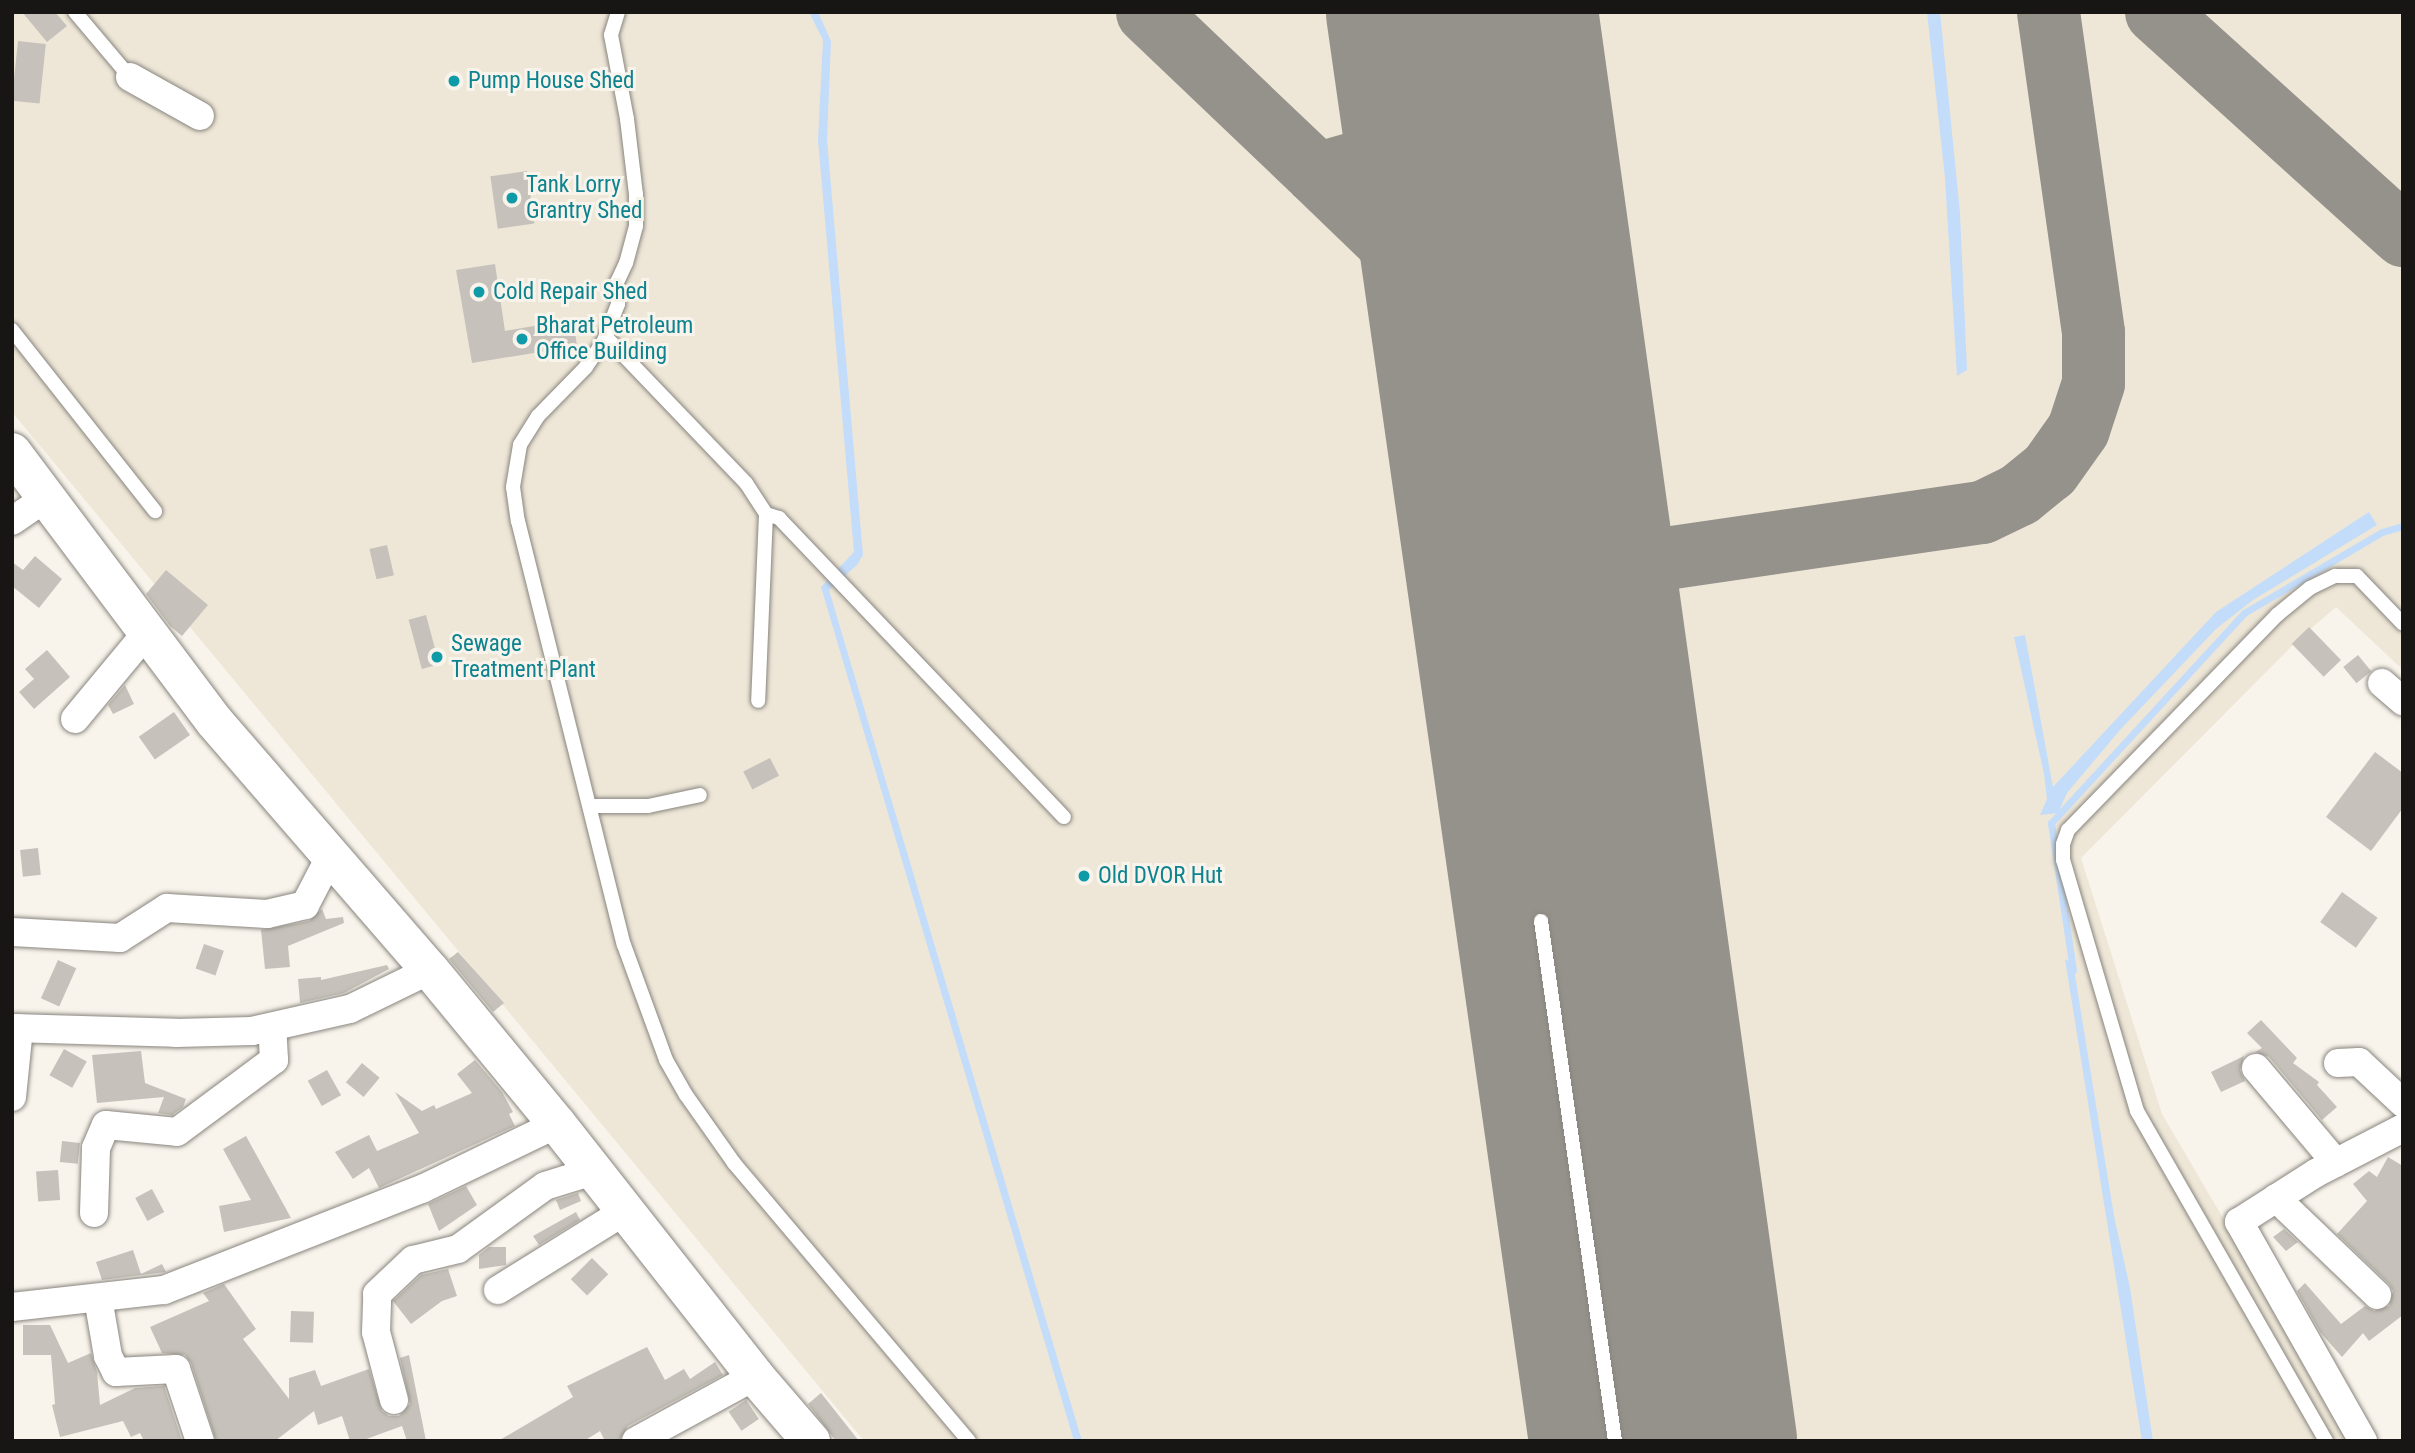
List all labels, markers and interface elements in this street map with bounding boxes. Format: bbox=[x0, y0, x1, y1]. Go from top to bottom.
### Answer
place label: Pump House Shed bbox=[468, 67, 635, 95]
marker: Pump House Shed bbox=[446, 73, 462, 89]
place label: Tank Lorry Grantry Shed bbox=[526, 171, 642, 225]
marker: Tank Lorry Grantry Shed bbox=[504, 190, 520, 206]
place label: Cold Repair Shed bbox=[493, 278, 648, 306]
marker: Cold Repair Shed bbox=[471, 284, 487, 300]
place label: Bharat Petroleum Office Building bbox=[536, 312, 693, 366]
marker: Bharat Petroleum Office Building bbox=[514, 331, 530, 347]
place label: Sewage Treatment Plant bbox=[451, 630, 596, 684]
marker: Sewage Treatment Plant bbox=[429, 649, 445, 665]
place label: Old DVOR Hut bbox=[1098, 862, 1223, 890]
marker: Old DVOR Hut bbox=[1076, 868, 1092, 884]

